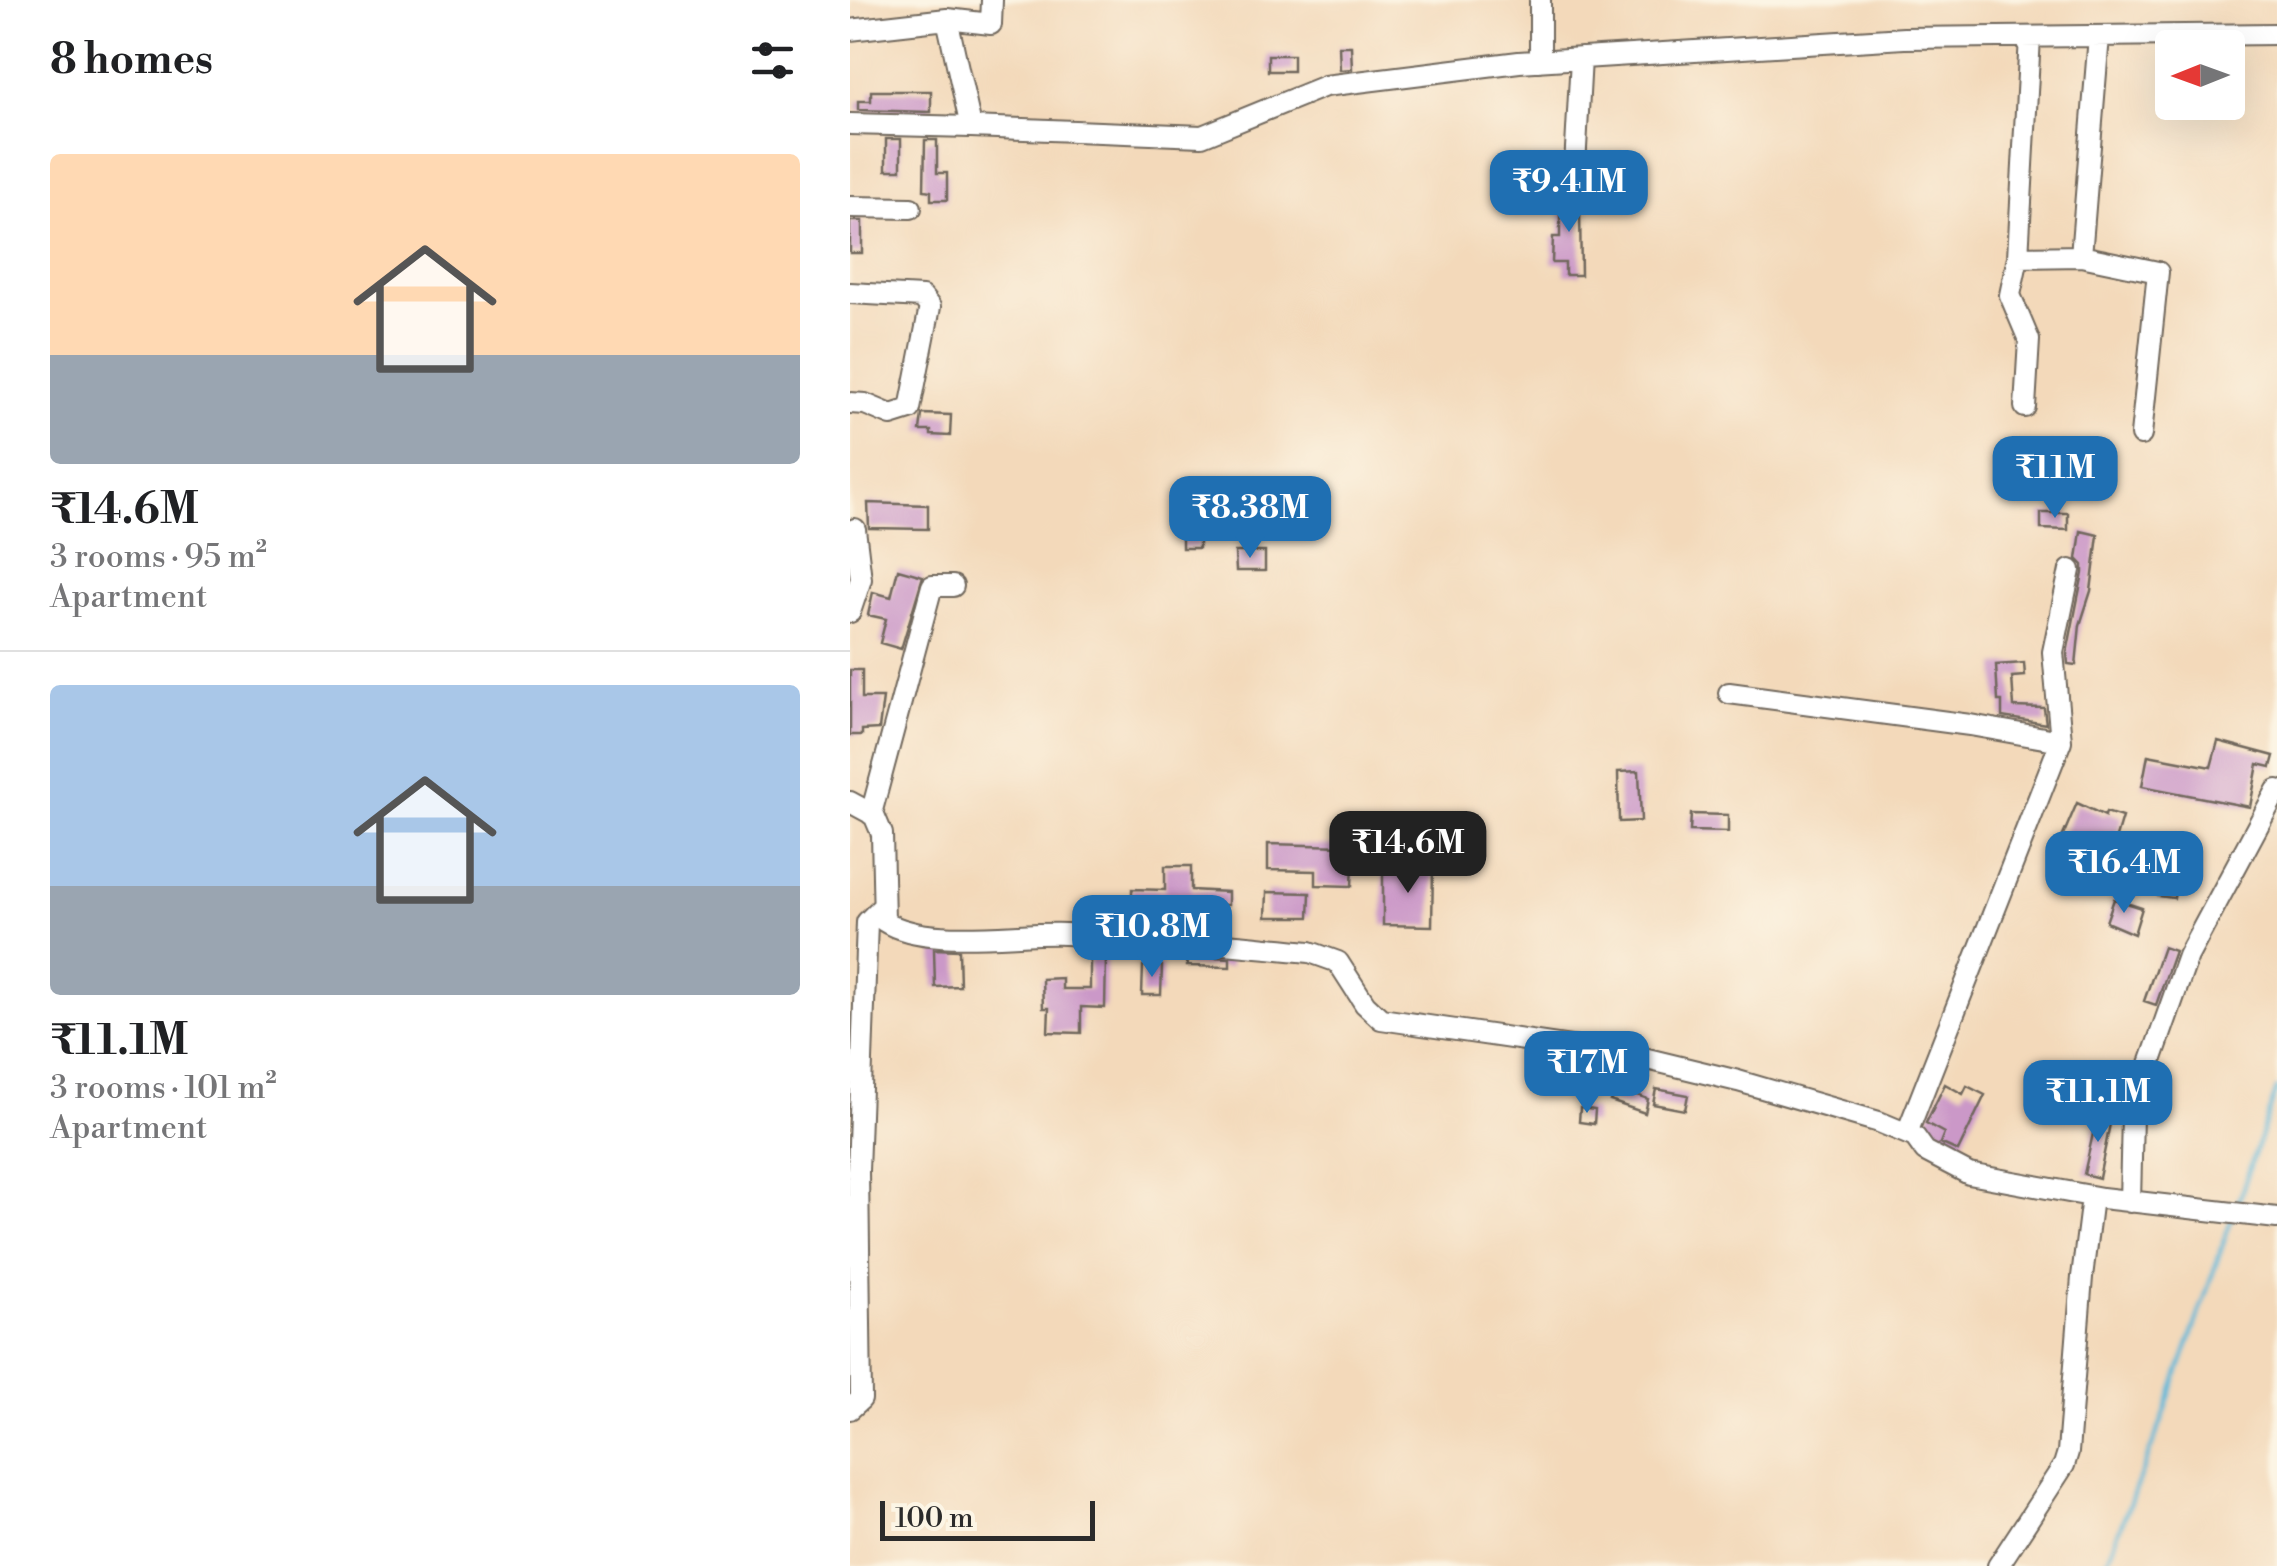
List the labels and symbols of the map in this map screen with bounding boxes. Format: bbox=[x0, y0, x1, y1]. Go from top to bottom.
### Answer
north arrow bbox=[2155, 30, 2245, 120]
pin: ₹9.41M bbox=[1488, 150, 1650, 235]
pin: ₹11M bbox=[1996, 436, 2114, 521]
pin: ₹8.38M bbox=[1169, 476, 1331, 561]
pin: ₹14.6M bbox=[1327, 811, 1489, 896]
pin: ₹16.4M bbox=[2043, 831, 2205, 916]
pin: ₹10.8M bbox=[1071, 895, 1233, 980]
pin: ₹17M bbox=[1528, 1031, 1646, 1116]
pin: ₹11.1M bbox=[2017, 1060, 2179, 1145]
scale bar bbox=[880, 1496, 1095, 1540]

